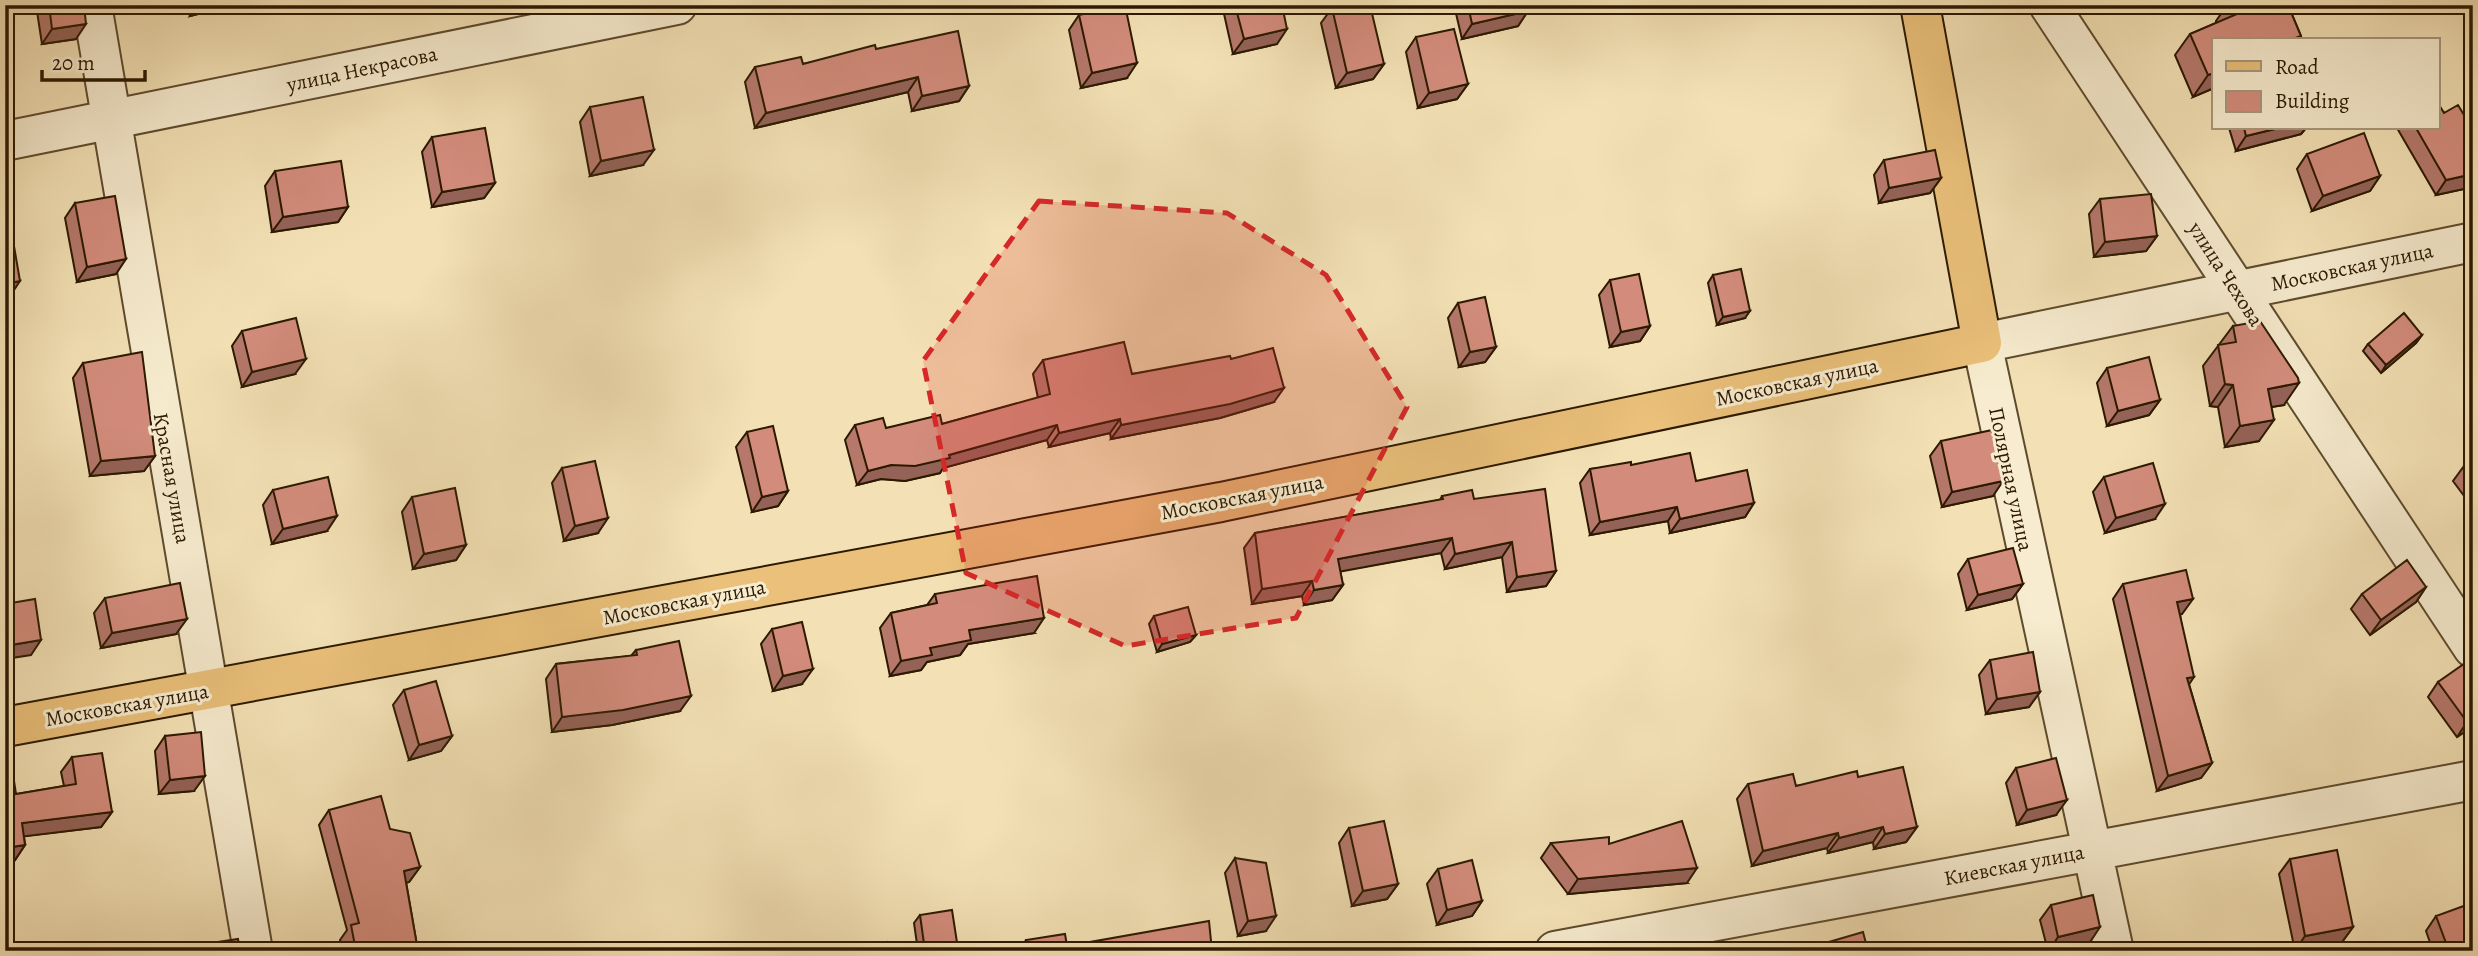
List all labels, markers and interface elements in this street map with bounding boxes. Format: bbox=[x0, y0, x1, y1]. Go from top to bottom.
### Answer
scale bar bbox=[42, 38, 145, 82]
legend bbox=[2212, 38, 2440, 130]
street label: улица Некрасова bbox=[283, 39, 440, 99]
text: 20 m bbox=[52, 49, 95, 77]
text: Road bbox=[2275, 53, 2319, 81]
text: Building bbox=[2275, 87, 2350, 115]
street label: улица Чехова bbox=[2181, 216, 2270, 332]
street label: Московская улица bbox=[2268, 236, 2436, 298]
street label: Московская улица bbox=[1713, 351, 1881, 413]
street label: Полярная улица bbox=[1982, 404, 2040, 554]
street label: Красная улица bbox=[147, 410, 197, 546]
street label: Московская улица bbox=[1158, 467, 1326, 527]
street label: Московская улица bbox=[600, 572, 768, 632]
street label: Московская улица bbox=[43, 677, 211, 733]
street label: Киевская улица bbox=[1941, 838, 2087, 892]

